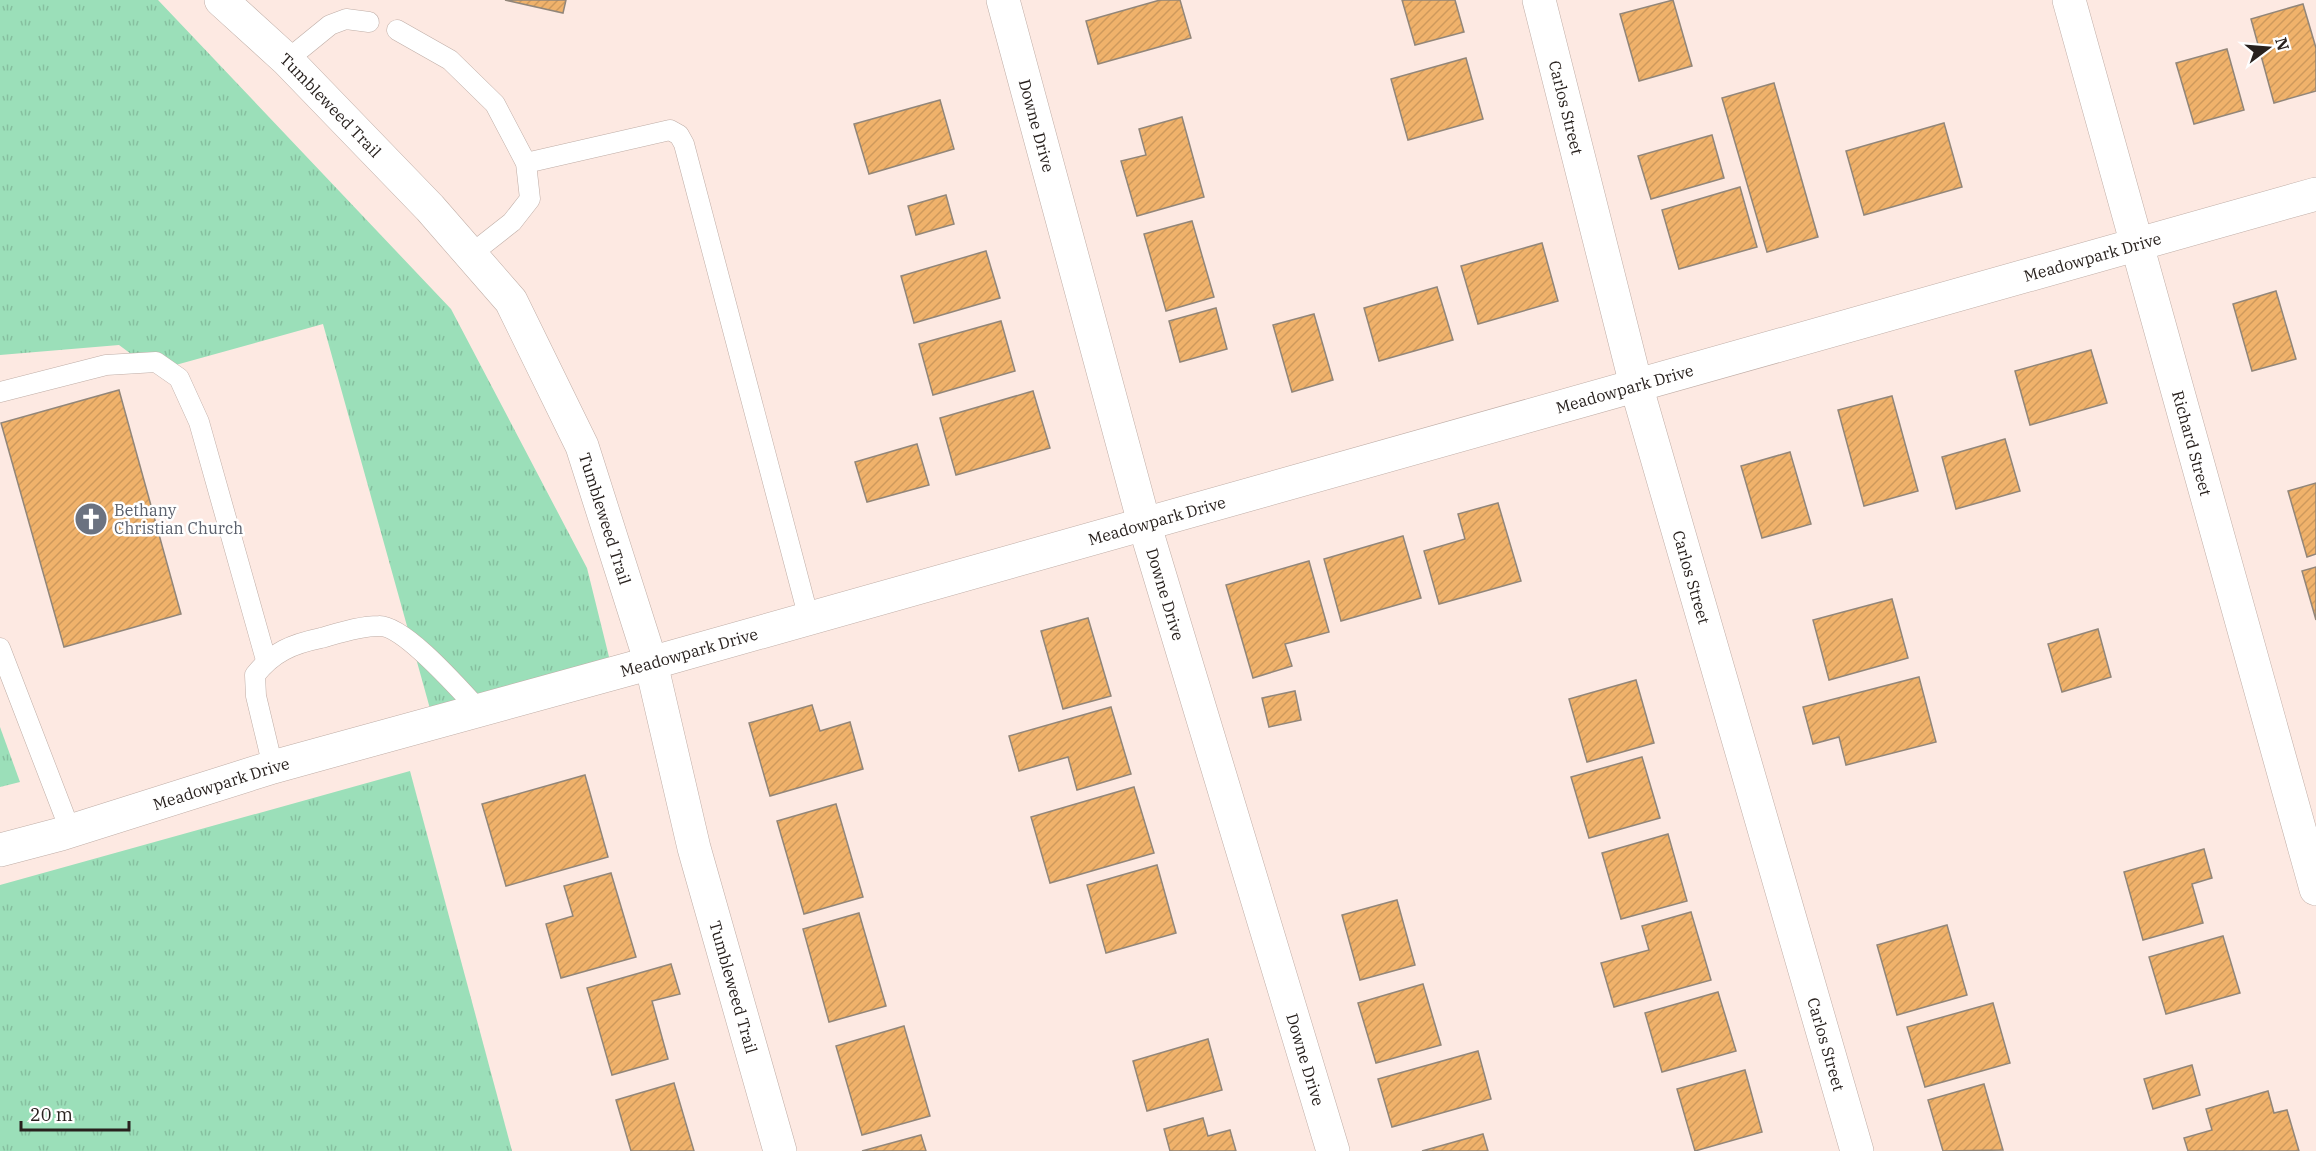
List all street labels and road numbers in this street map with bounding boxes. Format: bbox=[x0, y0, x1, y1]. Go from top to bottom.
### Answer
street label: Tumbleweed Trail bbox=[276, 49, 386, 162]
street label: Carlos Street bbox=[1545, 58, 1588, 157]
street label: Downe Drive bbox=[1015, 77, 1059, 174]
street label: Meadowpark Drive bbox=[2021, 228, 2163, 286]
street label: Meadowpark Drive bbox=[1554, 360, 1696, 418]
street label: Richard Street bbox=[2168, 388, 2216, 498]
street label: Tumbleweed Trail bbox=[575, 450, 635, 587]
street label: Meadowpark Drive bbox=[1086, 492, 1228, 549]
street label: Carlos Street bbox=[1668, 528, 1715, 627]
street label: Downe Drive bbox=[1142, 546, 1189, 643]
street label: Meadowpark Drive bbox=[618, 623, 760, 681]
street label: Meadowpark Drive bbox=[150, 753, 292, 814]
street label: Tumbleweed Trail bbox=[705, 918, 762, 1056]
street label: Carlos Street bbox=[1803, 995, 1849, 1094]
street label: Downe Drive bbox=[1282, 1011, 1329, 1108]

